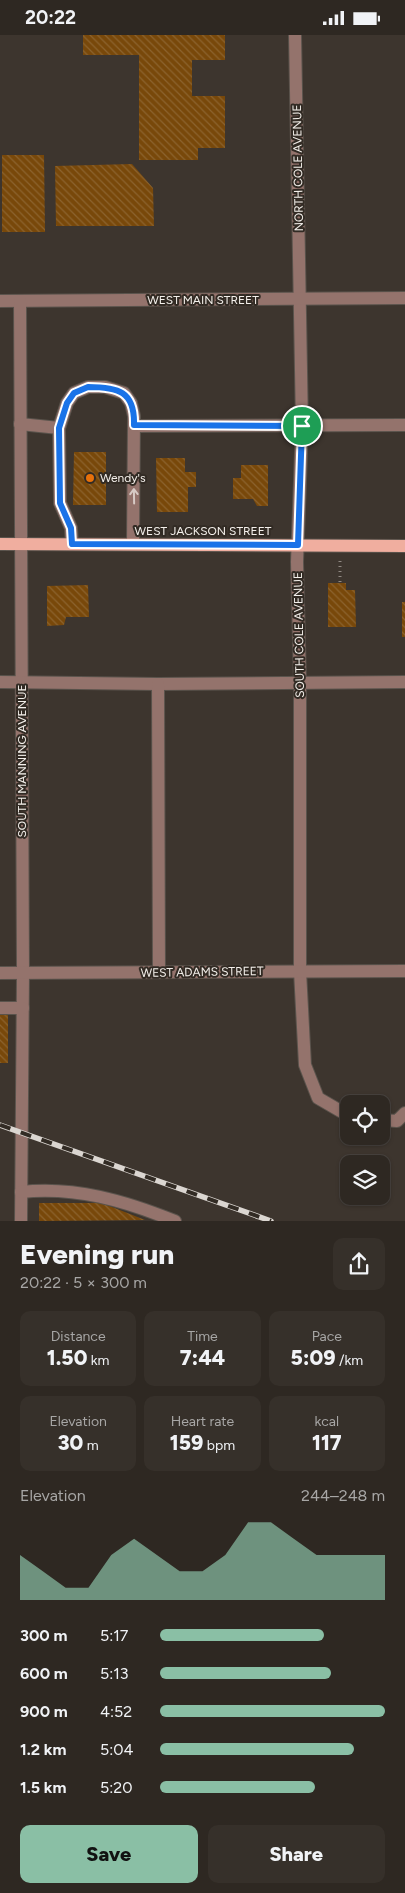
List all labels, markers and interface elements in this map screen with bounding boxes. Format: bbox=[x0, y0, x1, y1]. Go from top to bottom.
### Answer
text: 20:22 bbox=[25, 6, 76, 29]
street label: NORTH COLE AVENUE bbox=[290, 104, 306, 232]
street label: WEST MAIN STREET bbox=[147, 293, 259, 307]
pin bbox=[281, 405, 323, 447]
icon: arrive bbox=[288, 412, 316, 440]
place label: Wendy's bbox=[100, 471, 146, 485]
marker: Wendy's bbox=[84, 472, 96, 484]
one-way arrow bbox=[129, 488, 139, 504]
street label: WEST JACKSON STREET bbox=[135, 524, 272, 538]
street label: SOUTH COLE AVENUE bbox=[291, 572, 307, 698]
street label: SOUTH MANNING AVENUE bbox=[15, 684, 29, 838]
street label: WEST ADAMS STREET bbox=[140, 964, 264, 980]
map controls bbox=[340, 1095, 390, 1205]
button: locate bbox=[340, 1095, 390, 1145]
button: layers bbox=[340, 1155, 390, 1205]
text: Evening run bbox=[20, 1237, 174, 1271]
button: share bbox=[333, 1238, 385, 1290]
text: 20:22 · 5 × 300 m bbox=[20, 1273, 147, 1292]
text: Distance bbox=[51, 1328, 106, 1345]
text: Time bbox=[187, 1328, 218, 1345]
text: Pace bbox=[312, 1328, 342, 1345]
text: 1.50 bbox=[47, 1345, 87, 1370]
text: 7:44 bbox=[180, 1345, 225, 1370]
text: 5:09 bbox=[290, 1345, 336, 1370]
text: km bbox=[87, 1352, 110, 1369]
text: /km bbox=[336, 1352, 363, 1369]
text: Elevation bbox=[49, 1413, 107, 1430]
text: Heart rate bbox=[171, 1413, 234, 1430]
text: kcal bbox=[315, 1413, 339, 1430]
text: 30 bbox=[58, 1430, 83, 1455]
text: 159 bbox=[170, 1430, 203, 1455]
text: 117 bbox=[312, 1430, 342, 1455]
text: m bbox=[83, 1437, 99, 1454]
text: bpm bbox=[203, 1437, 235, 1454]
text: Elevation bbox=[20, 1486, 86, 1505]
text: 244–248 m bbox=[301, 1486, 385, 1505]
text: 300 m bbox=[20, 1626, 67, 1645]
text: 5:17 bbox=[100, 1626, 128, 1645]
text: 600 m bbox=[20, 1664, 68, 1683]
text: 5:13 bbox=[100, 1664, 129, 1683]
text: 900 m bbox=[20, 1702, 68, 1721]
text: 4:52 bbox=[100, 1702, 132, 1721]
text: 1.2 km bbox=[20, 1740, 66, 1759]
text: 5:04 bbox=[100, 1740, 133, 1759]
text: 1.5 km bbox=[20, 1778, 66, 1797]
text: 5:20 bbox=[100, 1778, 132, 1797]
button: Save bbox=[20, 1825, 198, 1883]
button: Share bbox=[208, 1825, 385, 1883]

